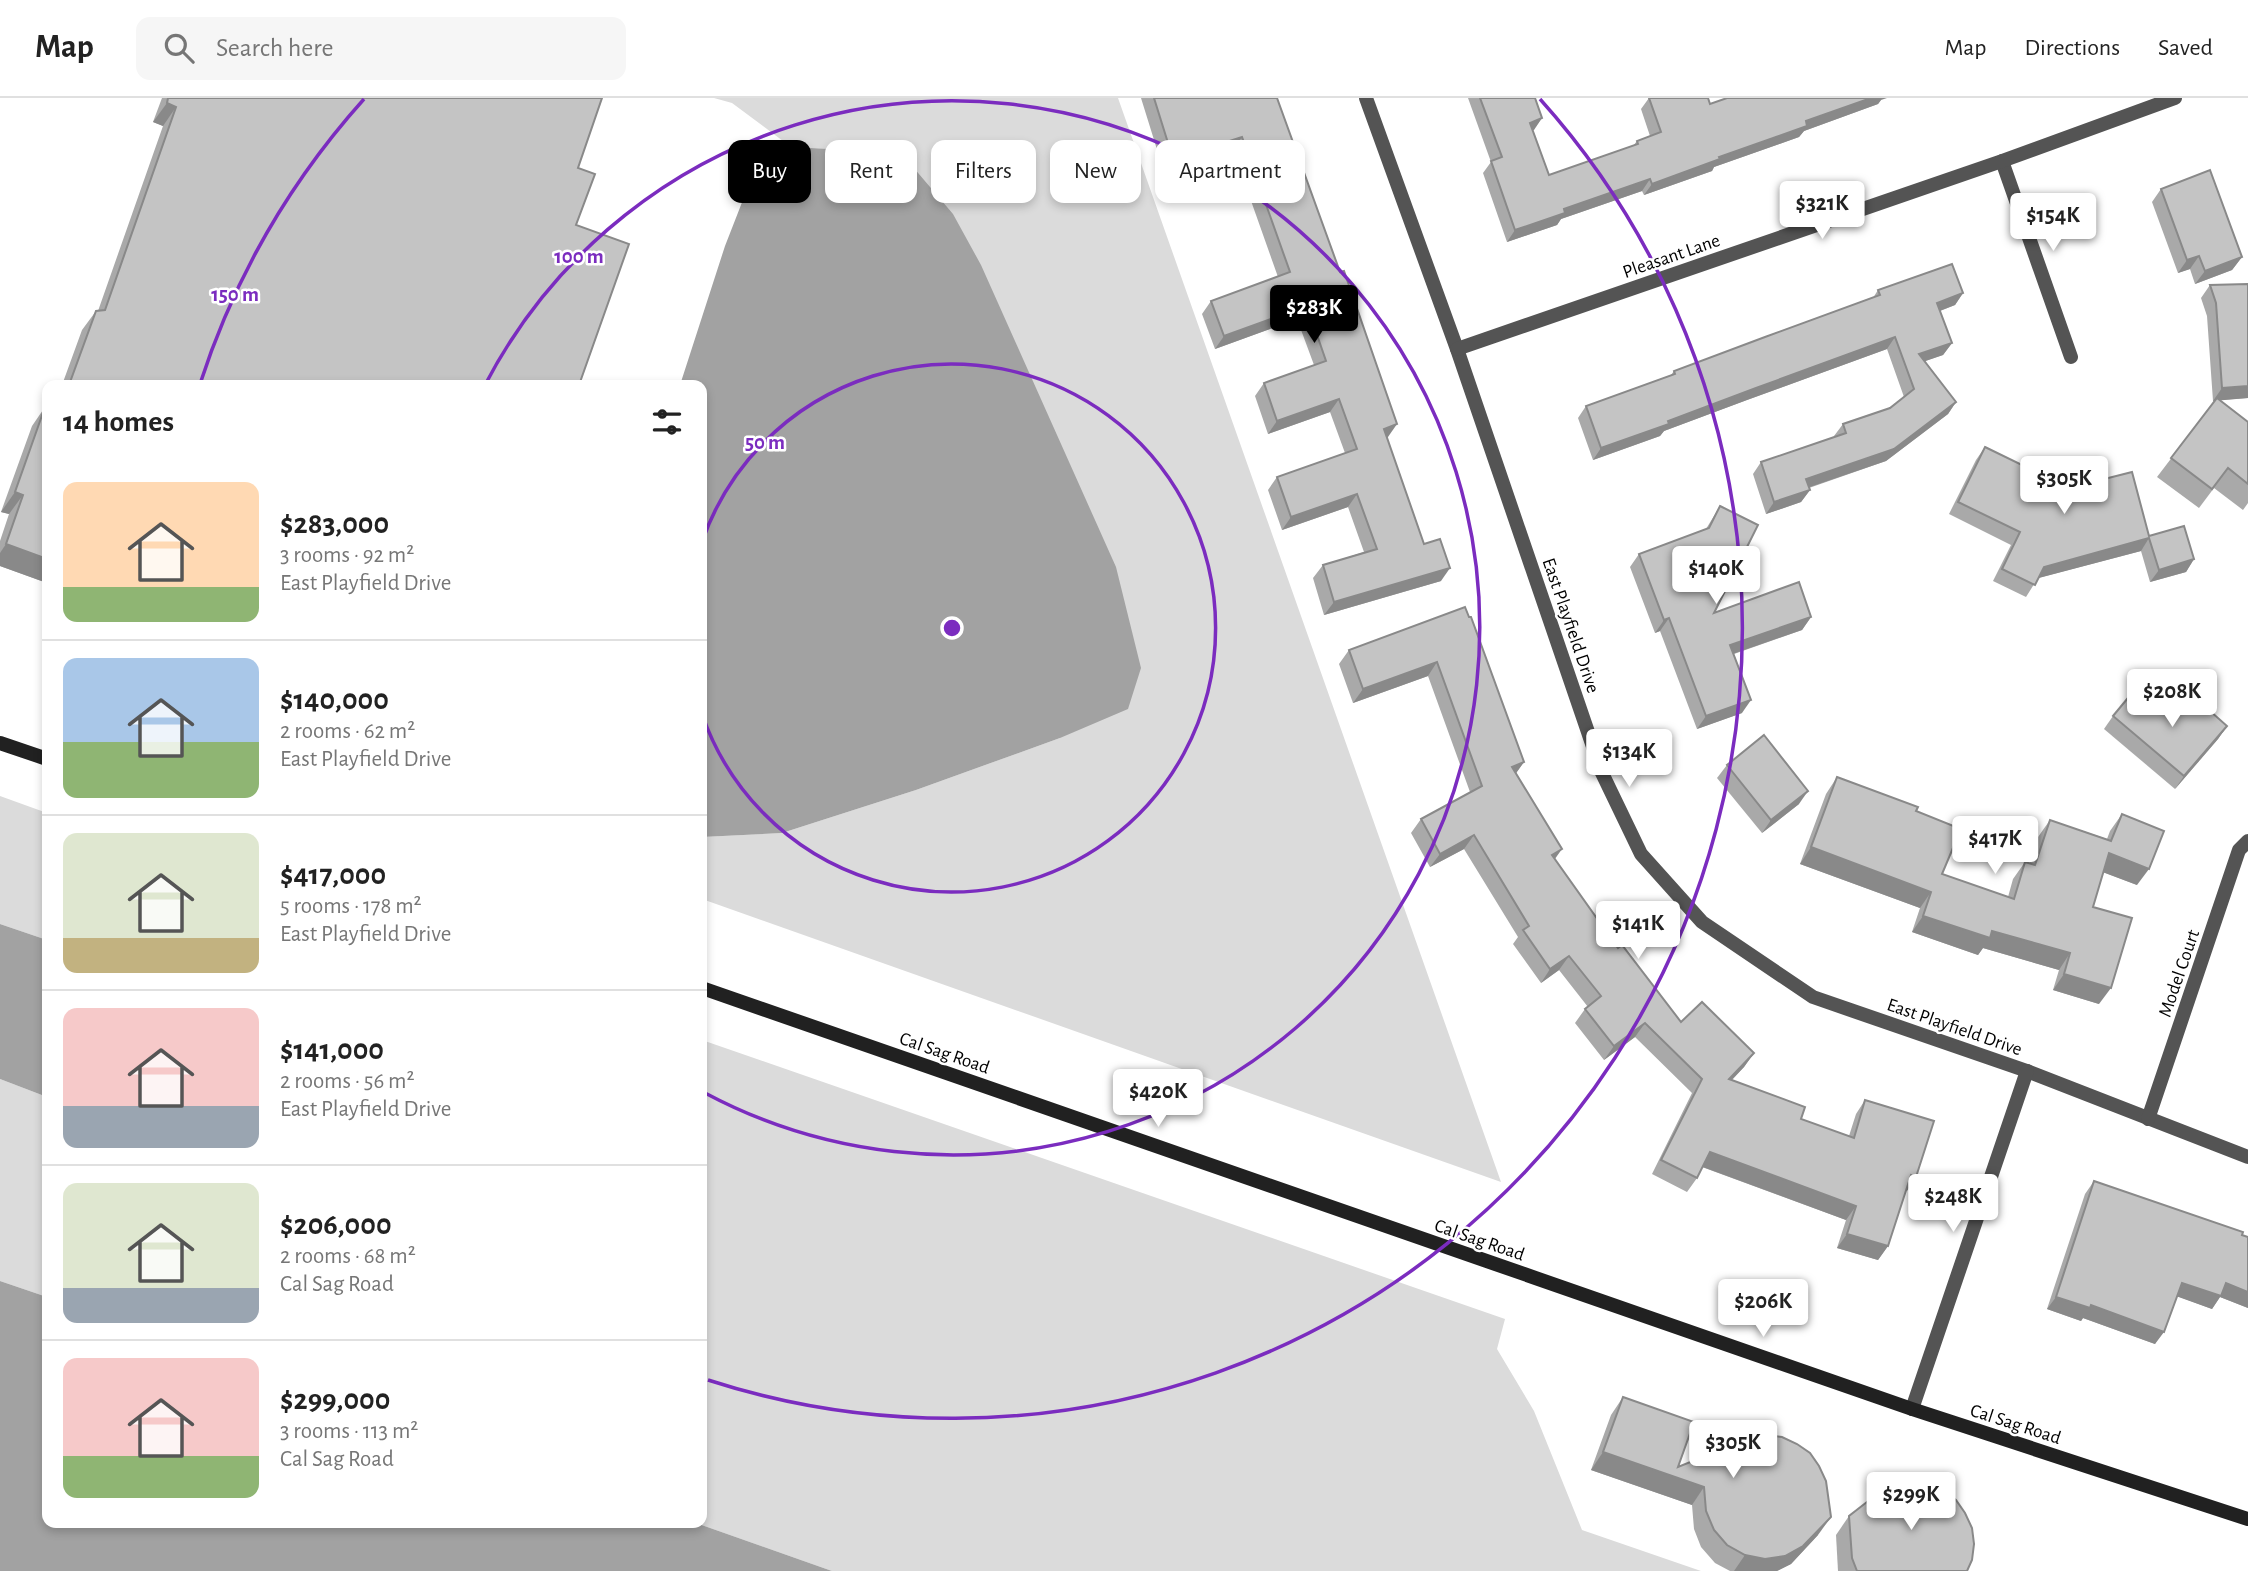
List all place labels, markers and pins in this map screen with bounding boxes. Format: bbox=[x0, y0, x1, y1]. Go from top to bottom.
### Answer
pin: $321K bbox=[1773, 181, 1871, 241]
pin: $154K bbox=[2004, 194, 2102, 253]
pin: $283K bbox=[1265, 286, 1363, 345]
pin: $305K bbox=[2015, 456, 2113, 516]
pin: $140K bbox=[1667, 546, 1765, 606]
centre of rings bbox=[940, 616, 964, 640]
pin: $208K bbox=[2123, 670, 2221, 729]
pin: $134K bbox=[1580, 730, 1678, 789]
pin: $417K bbox=[1946, 816, 2044, 876]
pin: $141K bbox=[1589, 902, 1687, 961]
pin: $420K bbox=[1109, 1070, 1207, 1129]
pin: $248K bbox=[1904, 1174, 2002, 1234]
pin: $206K bbox=[1714, 1280, 1812, 1339]
pin: $305K bbox=[1684, 1420, 1782, 1480]
pin: $299K bbox=[1862, 1472, 1960, 1532]

